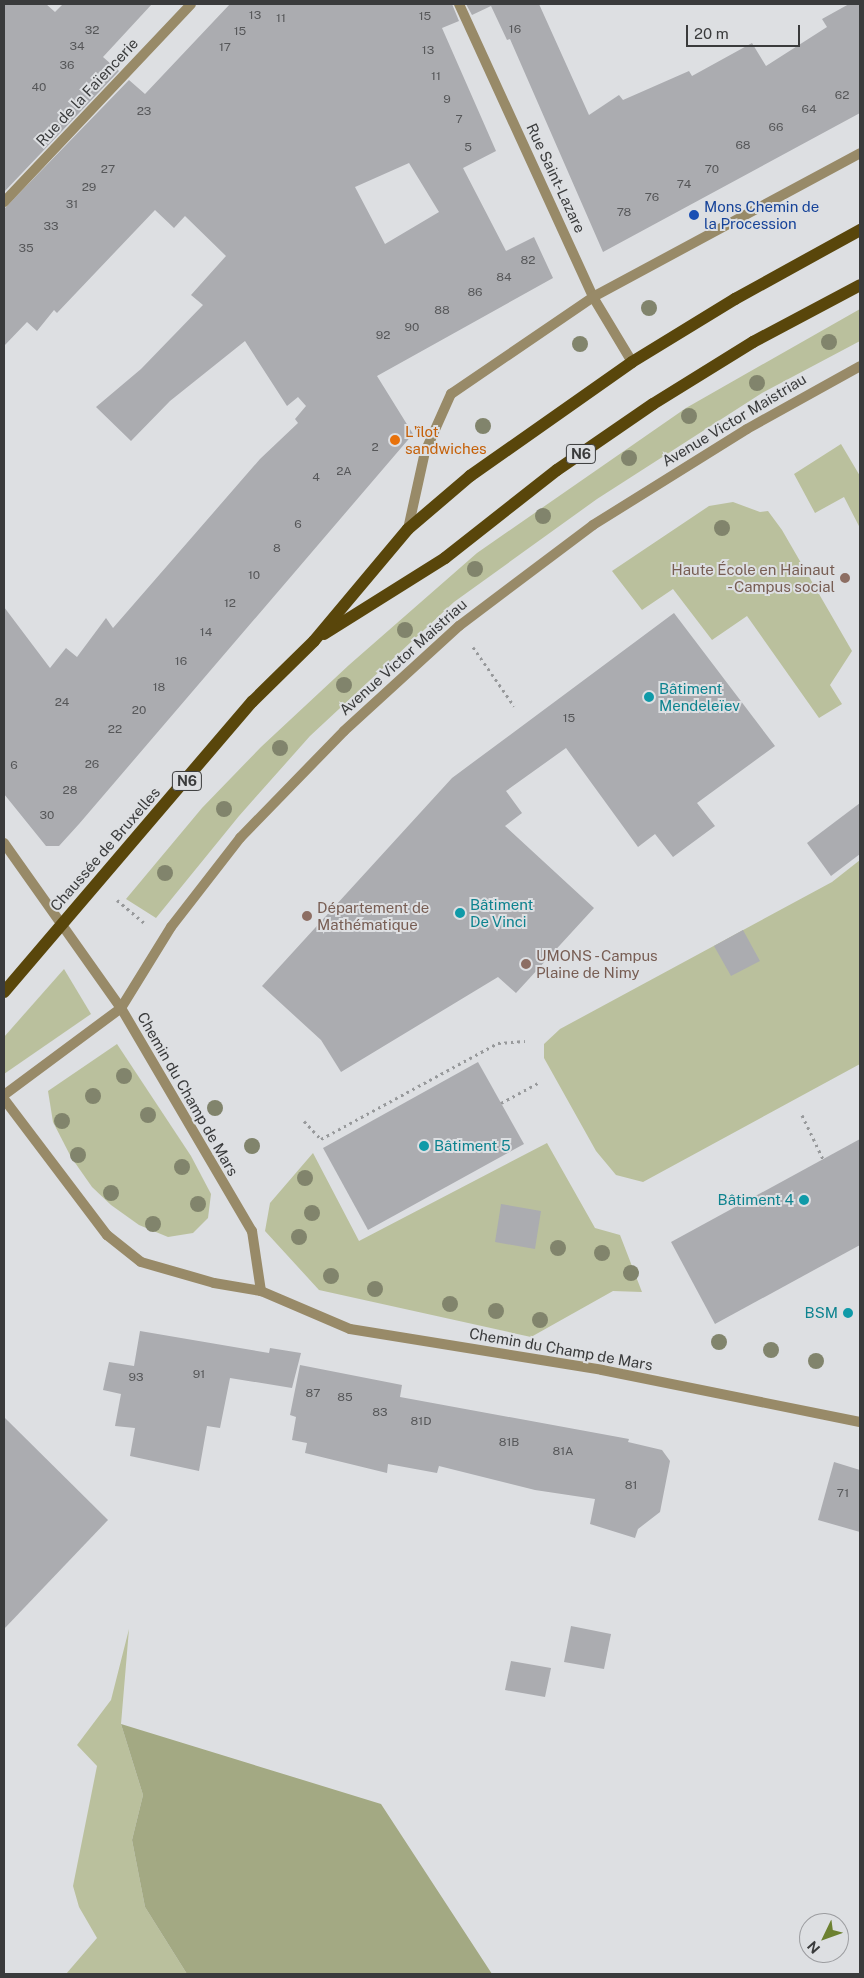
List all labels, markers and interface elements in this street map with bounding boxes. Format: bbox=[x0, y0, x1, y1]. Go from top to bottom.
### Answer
house number: 13 bbox=[249, 9, 261, 23]
house number: 15 bbox=[419, 10, 431, 24]
house number: 11 bbox=[276, 12, 286, 26]
scale bar bbox=[689, 15, 803, 47]
house number: 16 bbox=[509, 23, 521, 37]
house number: 32 bbox=[85, 24, 99, 38]
house number: 15 bbox=[234, 25, 246, 39]
text: 20 m bbox=[694, 25, 729, 42]
street label: Rue de la Faïencerie bbox=[32, 34, 142, 150]
house number: 34 bbox=[69, 40, 85, 54]
house number: 17 bbox=[219, 41, 231, 55]
house number: 13 bbox=[422, 44, 434, 58]
house number: 36 bbox=[60, 59, 74, 73]
house number: 11 bbox=[431, 70, 441, 84]
house number: 40 bbox=[32, 81, 46, 95]
house number: 62 bbox=[835, 89, 849, 103]
house number: 9 bbox=[443, 93, 451, 107]
house number: 64 bbox=[802, 103, 816, 117]
house number: 23 bbox=[137, 105, 151, 119]
house number: 7 bbox=[455, 113, 463, 127]
street label: Rue Saint-Lazare bbox=[523, 120, 589, 236]
house number: 66 bbox=[769, 121, 783, 135]
house number: 68 bbox=[735, 139, 751, 153]
house number: 5 bbox=[464, 141, 472, 155]
house number: 27 bbox=[101, 163, 115, 177]
house number: 70 bbox=[705, 163, 719, 177]
house number: 74 bbox=[677, 178, 691, 192]
house number: 29 bbox=[82, 181, 96, 195]
house number: 76 bbox=[645, 191, 659, 205]
place label: Mons Chemin de la Procession bbox=[704, 197, 819, 232]
house number: 31 bbox=[66, 198, 78, 212]
house number: 78 bbox=[617, 206, 631, 220]
marker: Mons Chemin de la Procession bbox=[688, 209, 700, 221]
house number: 33 bbox=[43, 220, 59, 234]
house number: 35 bbox=[18, 242, 34, 256]
house number: 82 bbox=[521, 254, 535, 268]
house number: 84 bbox=[496, 271, 512, 285]
house number: 86 bbox=[467, 286, 483, 300]
house number: 88 bbox=[434, 304, 450, 318]
house number: 90 bbox=[405, 321, 419, 335]
house number: 92 bbox=[376, 329, 390, 343]
street label: Avenue Victor Maistriau bbox=[658, 370, 810, 470]
place label: L'îlot sandwiches bbox=[405, 422, 487, 457]
marker: L'îlot sandwiches bbox=[389, 434, 401, 446]
house number: 2 bbox=[371, 441, 379, 455]
road number: N6 bbox=[565, 442, 597, 466]
house number: 2A bbox=[336, 465, 352, 479]
house number: 4 bbox=[312, 471, 320, 485]
house number: 6 bbox=[294, 518, 302, 532]
house number: 8 bbox=[273, 542, 281, 556]
place label: Haute École en Hainaut - Campus social bbox=[671, 560, 835, 595]
house number: 10 bbox=[248, 569, 260, 583]
marker: Haute École en Hainaut - Campus social bbox=[839, 572, 851, 584]
street label: Avenue Victor Maistriau bbox=[335, 595, 471, 719]
house number: 12 bbox=[224, 597, 236, 611]
house number: 14 bbox=[200, 626, 212, 640]
house number: 16 bbox=[175, 655, 187, 669]
place label: Bâtiment Mendeleïev bbox=[659, 679, 740, 714]
house number: 18 bbox=[153, 681, 165, 695]
marker: Bâtiment Mendeleïev bbox=[643, 691, 655, 703]
house number: 24 bbox=[55, 696, 69, 710]
house number: 20 bbox=[132, 704, 146, 718]
house number: 15 bbox=[563, 712, 575, 726]
house number: 22 bbox=[108, 723, 122, 737]
house number: 26 bbox=[85, 758, 99, 772]
house number: 6 bbox=[10, 759, 18, 773]
road number: N6 bbox=[171, 769, 203, 792]
street label: Chaussée de Bruxelles bbox=[46, 783, 164, 915]
house number: 28 bbox=[63, 784, 77, 798]
house number: 30 bbox=[40, 809, 54, 823]
place label: Bâtiment De Vinci bbox=[470, 895, 533, 930]
place label: Département de Mathématique bbox=[317, 898, 430, 933]
marker: Bâtiment De Vinci bbox=[454, 907, 466, 919]
marker: Département de Mathématique bbox=[301, 910, 313, 922]
place label: UMONS - Campus Plaine de Nimy bbox=[536, 946, 662, 981]
marker: UMONS - Campus Plaine de Nimy bbox=[520, 958, 532, 970]
street label: Chemin du Champ de Mars bbox=[134, 1009, 242, 1179]
place label: Bâtiment 5 bbox=[434, 1137, 511, 1155]
marker: Bâtiment 5 bbox=[418, 1140, 430, 1152]
place label: Bâtiment 4 bbox=[718, 1191, 794, 1209]
marker: Bâtiment 4 bbox=[798, 1194, 810, 1206]
place label: BSM bbox=[805, 1304, 838, 1322]
marker: BSM bbox=[842, 1307, 854, 1319]
street label: Chemin du Champ de Mars bbox=[468, 1324, 654, 1374]
house number: 91 bbox=[193, 1368, 205, 1382]
house number: 93 bbox=[129, 1371, 143, 1385]
house number: 87 bbox=[306, 1387, 320, 1401]
house number: 85 bbox=[337, 1391, 353, 1405]
house number: 83 bbox=[372, 1406, 388, 1420]
house number: 81D bbox=[411, 1415, 431, 1429]
house number: 81B bbox=[499, 1436, 519, 1450]
house number: 81A bbox=[552, 1445, 574, 1459]
house number: 81 bbox=[625, 1479, 637, 1493]
house number: 71 bbox=[837, 1487, 849, 1501]
north arrow bbox=[799, 1913, 849, 1963]
text: N bbox=[804, 1938, 823, 1957]

